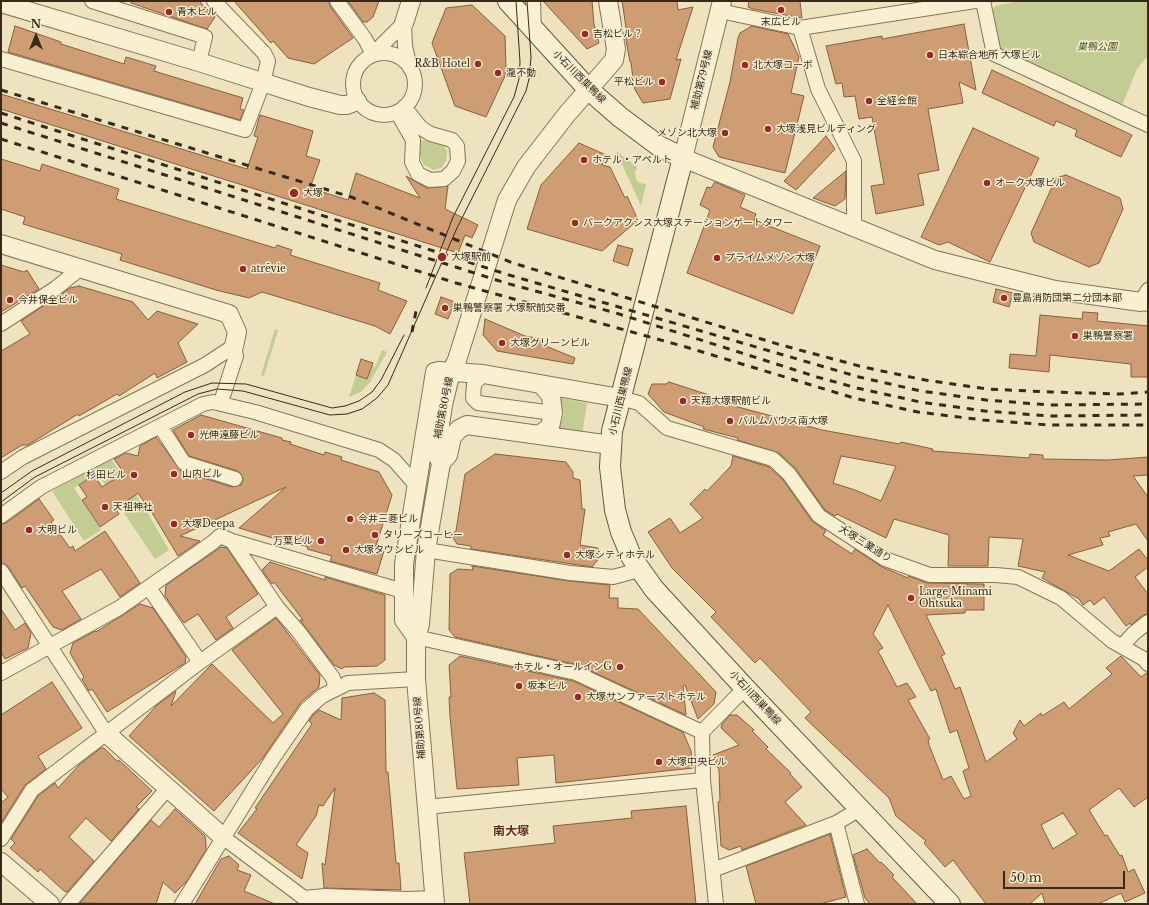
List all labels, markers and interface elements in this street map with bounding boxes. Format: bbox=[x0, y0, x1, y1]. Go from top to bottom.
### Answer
marker: 末広ビル bbox=[776, 5, 786, 15]
place label: 青木ビル bbox=[177, 6, 217, 18]
marker: 青木ビル bbox=[164, 7, 174, 17]
north arrow bbox=[16, 16, 56, 56]
place label: 末広ビル bbox=[761, 16, 801, 28]
text: N bbox=[31, 17, 41, 31]
place label: 吉松ビル？ bbox=[593, 28, 643, 40]
marker: 吉松ビル？ bbox=[580, 29, 590, 39]
park label: 巣鴨公園 bbox=[1077, 41, 1117, 53]
street label: 小石川西巣鴨線 bbox=[550, 48, 608, 106]
street label: 補助第79号線 bbox=[689, 49, 715, 111]
place label: 日本綜合地所 大塚ビル bbox=[938, 49, 1041, 61]
marker: 日本綜合地所 大塚ビル bbox=[925, 50, 935, 60]
place label: R&B Hotel bbox=[415, 58, 470, 70]
marker: R&B Hotel bbox=[473, 59, 483, 69]
place label: 北大塚コーポ bbox=[753, 59, 813, 71]
marker: 北大塚コーポ bbox=[740, 60, 750, 70]
place label: 瀧不動 bbox=[506, 67, 536, 79]
marker: 瀧不動 bbox=[493, 68, 503, 78]
place label: 平松ビル bbox=[614, 76, 654, 88]
marker: 平松ビル bbox=[657, 77, 667, 87]
place label: 全経会館 bbox=[877, 95, 917, 107]
marker: 全経会館 bbox=[864, 96, 874, 106]
place label: 大塚浅見ビルディング bbox=[776, 123, 876, 135]
marker: 大塚浅見ビルディング bbox=[763, 124, 773, 134]
place label: メゾン北大塚 bbox=[657, 127, 717, 139]
marker: メゾン北大塚 bbox=[720, 128, 730, 138]
place label: ホテル・アペルト bbox=[592, 154, 672, 166]
marker: ホテル・アペルト bbox=[579, 155, 589, 165]
place label: オーク大塚ビル bbox=[995, 177, 1065, 189]
marker: オーク大塚ビル bbox=[982, 178, 992, 188]
marker: 大塚 bbox=[288, 187, 300, 199]
place label: 大塚 bbox=[303, 187, 323, 199]
place label: パークアクシス大塚ステーションゲートタワー bbox=[583, 217, 793, 229]
marker: パークアクシス大塚ステーションゲートタワー bbox=[570, 218, 580, 228]
marker: 大塚駅前 bbox=[436, 251, 448, 263]
place label: 大塚駅前 bbox=[451, 251, 491, 263]
place label: プライムメゾン大塚 bbox=[725, 252, 815, 264]
marker: プライムメゾン大塚 bbox=[712, 253, 722, 263]
place label: atrēvie bbox=[251, 263, 286, 275]
marker: atrēvie bbox=[238, 264, 248, 274]
place label: 豊島消防団第二分団本部 bbox=[1012, 292, 1122, 304]
marker: 豊島消防団第二分団本部 bbox=[999, 293, 1009, 303]
place label: 今井保全ビル bbox=[18, 294, 78, 306]
marker: 今井保全ビル bbox=[5, 295, 15, 305]
place label: 巣鴨警察署 大塚駅前交番 bbox=[453, 302, 566, 314]
marker: 巣鴨警察署 大塚駅前交番 bbox=[440, 303, 450, 313]
place label: 巣鴨警察署 bbox=[1083, 330, 1133, 342]
marker: 巣鴨警察署 bbox=[1070, 331, 1080, 341]
place label: 大塚グリーンビル bbox=[510, 337, 590, 349]
marker: 大塚グリーンビル bbox=[497, 338, 507, 348]
street label: 小石川西巣鴨線 bbox=[607, 366, 635, 436]
street label: 補助第80号線 bbox=[432, 376, 456, 440]
place label: 天翔大塚駅前ビル bbox=[691, 395, 771, 407]
marker: 天翔大塚駅前ビル bbox=[678, 396, 688, 406]
place label: パルムハウス南大塚 bbox=[738, 415, 828, 427]
marker: パルムハウス南大塚 bbox=[725, 416, 735, 426]
place label: 光伸遠藤ビル bbox=[199, 429, 259, 441]
marker: 光伸遠藤ビル bbox=[186, 430, 196, 440]
place label: 山内ビル bbox=[182, 468, 222, 480]
place label: 杉田ビル bbox=[86, 469, 126, 481]
marker: 山内ビル bbox=[169, 469, 179, 479]
marker: 杉田ビル bbox=[129, 470, 139, 480]
place label: 天祖神社 bbox=[113, 501, 153, 513]
marker: 天祖神社 bbox=[100, 502, 110, 512]
place label: 今井三菱ビル bbox=[358, 513, 418, 525]
marker: 今井三菱ビル bbox=[345, 514, 355, 524]
place label: 大塚Deepa bbox=[182, 518, 235, 530]
marker: 大塚Deepa bbox=[169, 519, 179, 529]
street label: 大塚三業通り bbox=[836, 523, 894, 565]
place label: 大明ビル bbox=[37, 524, 77, 536]
marker: 大明ビル bbox=[24, 525, 34, 535]
place label: タリーズコーヒー bbox=[383, 529, 463, 541]
marker: タリーズコーヒー bbox=[370, 530, 380, 540]
place label: 万葉ビル bbox=[273, 535, 313, 547]
marker: 万葉ビル bbox=[316, 536, 326, 546]
place label: 大塚タウンビル bbox=[354, 544, 424, 556]
marker: 大塚タウンビル bbox=[341, 545, 351, 555]
place label: 大塚シティホテル bbox=[575, 549, 655, 561]
marker: 大塚シティホテル bbox=[562, 550, 572, 560]
place label: Large Minami Ohtsuka bbox=[919, 586, 992, 610]
marker: Large Minami Ohtsuka bbox=[906, 593, 916, 603]
place label: ホテル・オールインG bbox=[513, 661, 612, 673]
marker: ホテル・オールインG bbox=[615, 662, 625, 672]
street label: 小石川西巣鴨線 bbox=[727, 668, 783, 728]
place label: 坂本ビル bbox=[527, 680, 567, 692]
marker: 坂本ビル bbox=[514, 681, 524, 691]
place label: 大塚サンファーストホテル bbox=[586, 691, 706, 703]
marker: 大塚サンファーストホテル bbox=[573, 692, 583, 702]
street label: 補助第80号線 bbox=[412, 696, 428, 760]
place label: 大塚中央ビル bbox=[667, 756, 727, 768]
marker: 大塚中央ビル bbox=[654, 757, 664, 767]
district label: 南大塚 bbox=[493, 825, 529, 839]
scale bar bbox=[1005, 863, 1127, 889]
text: 50 m bbox=[1010, 870, 1042, 885]

